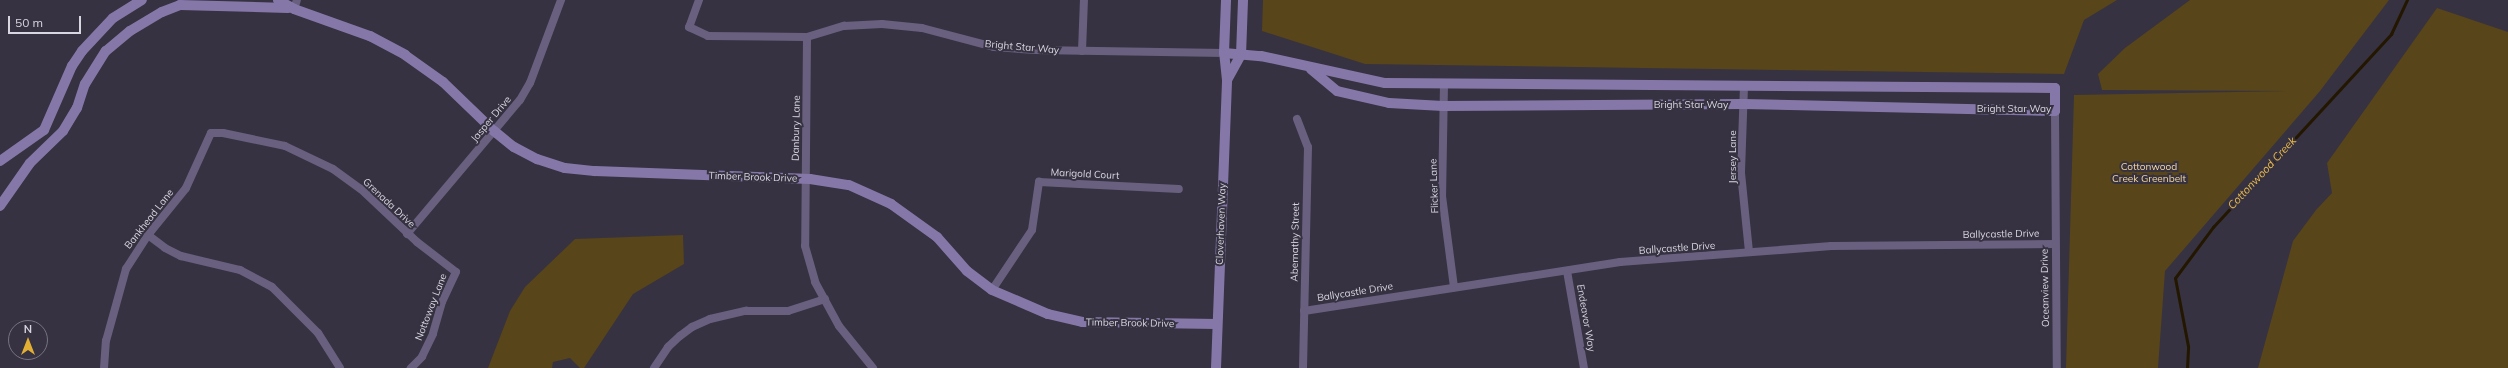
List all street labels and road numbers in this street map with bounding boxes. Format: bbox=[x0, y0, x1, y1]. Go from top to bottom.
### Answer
street label: Bright Star Way bbox=[984, 38, 1060, 56]
street label: Jasper Drive bbox=[468, 94, 514, 144]
street label: Danbury Lane bbox=[789, 95, 803, 161]
street label: Bright Star Way bbox=[1654, 99, 1728, 111]
street label: Bright Star Way bbox=[1977, 103, 2051, 115]
street label: Jersey Lane bbox=[1727, 130, 1739, 184]
street label: Flicker Lane bbox=[1427, 158, 1441, 214]
street label: Marigold Court bbox=[1050, 166, 1120, 182]
street label: Timber Brook Drive bbox=[709, 169, 797, 185]
street label: Grenada Drive bbox=[360, 176, 418, 230]
street label: Cloverhaven Way bbox=[1214, 183, 1228, 265]
street label: Bankhead Lane bbox=[122, 187, 176, 251]
street label: Abernathy Street bbox=[1288, 202, 1302, 282]
street label: Ballycastle Drive bbox=[1963, 227, 2039, 241]
street label: Ballycastle Drive bbox=[1638, 239, 1716, 257]
street label: Oceanview Drive bbox=[2038, 249, 2052, 327]
street label: Nottoway Lane bbox=[413, 272, 449, 342]
street label: Ballycastle Drive bbox=[1316, 280, 1394, 304]
street label: Endeavor Way bbox=[1574, 283, 1598, 353]
street label: Timber Brook Drive bbox=[1086, 316, 1174, 330]

